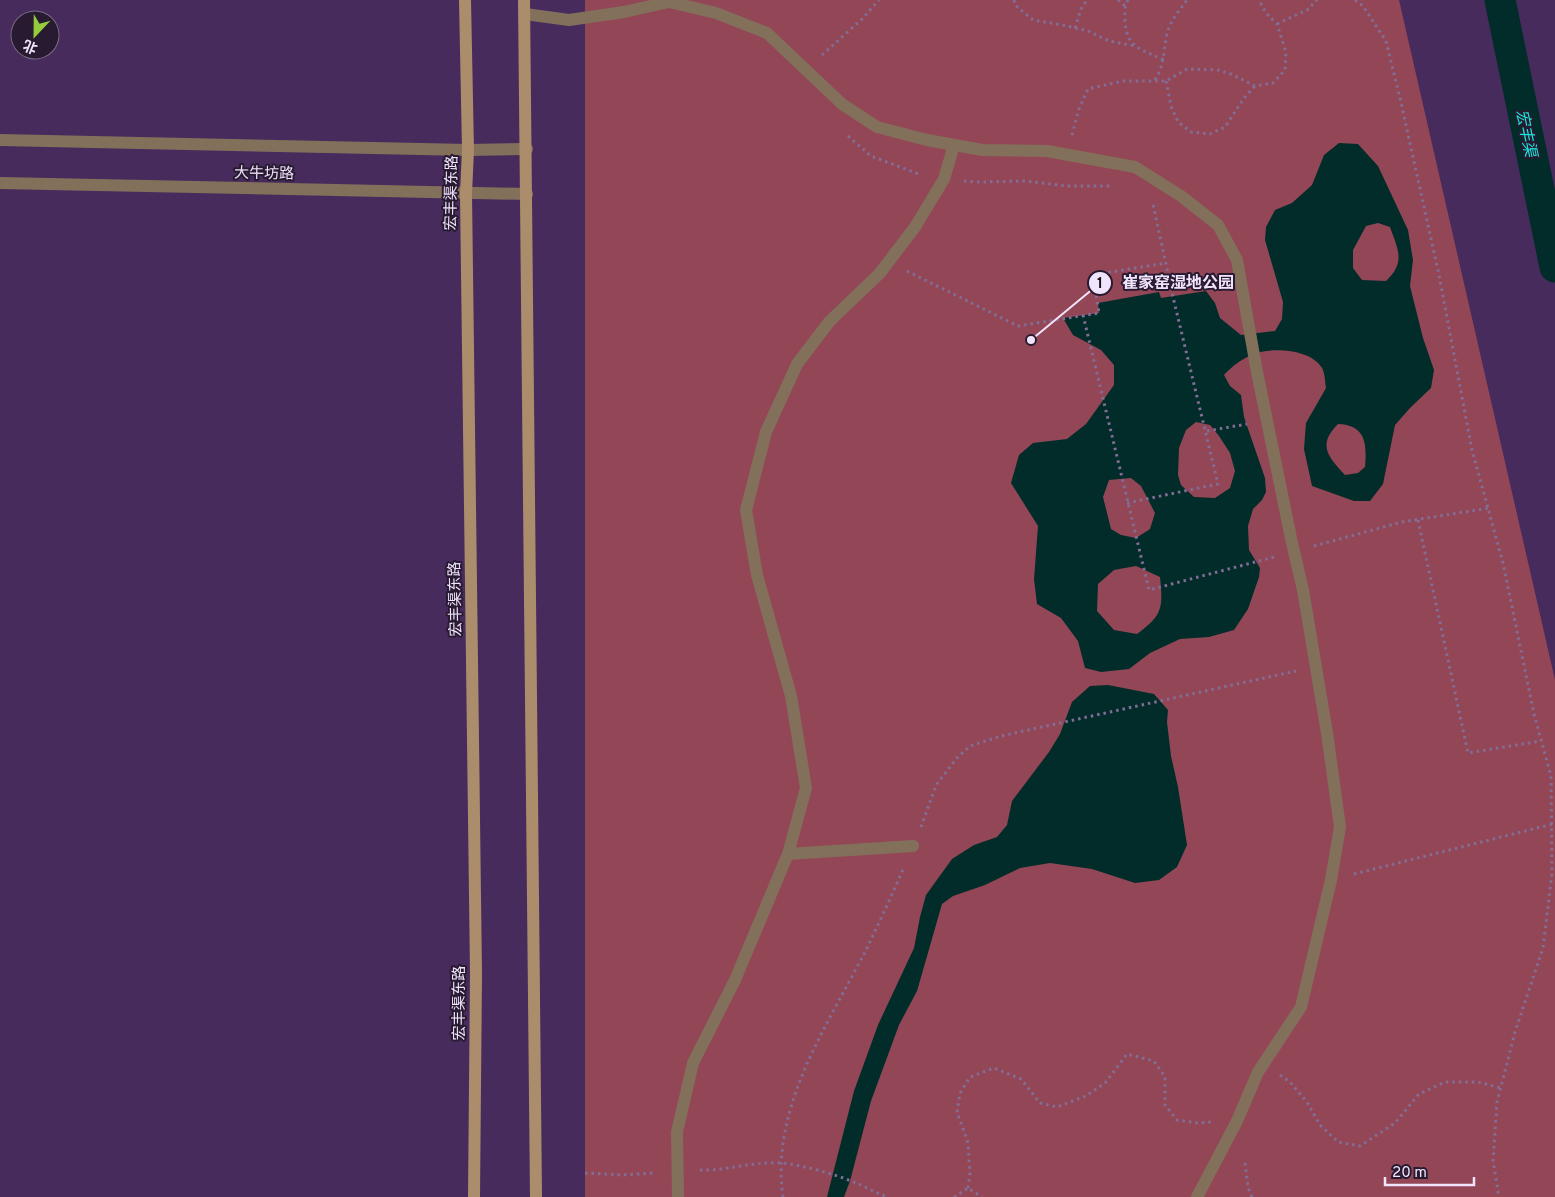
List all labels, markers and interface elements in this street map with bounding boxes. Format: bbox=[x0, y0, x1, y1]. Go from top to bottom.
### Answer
north arrow bbox=[10, 10, 60, 60]
text: 北 bbox=[21, 35, 40, 56]
water label: 宏丰渠 bbox=[1510, 108, 1540, 161]
street label: 宏丰渠东路 bbox=[442, 155, 463, 231]
street label: 大牛坊路 bbox=[234, 163, 294, 185]
callout: 崔家窑湿地公园 bbox=[1087, 267, 1244, 298]
text: 崔家窑湿地公园 bbox=[1122, 274, 1234, 294]
text: 1 bbox=[1097, 275, 1103, 294]
street label: 宏丰渠东路 bbox=[446, 561, 467, 637]
street label: 宏丰渠东路 bbox=[451, 965, 470, 1041]
scale bar bbox=[1385, 1154, 1474, 1186]
text: 20 m bbox=[1392, 1164, 1427, 1183]

